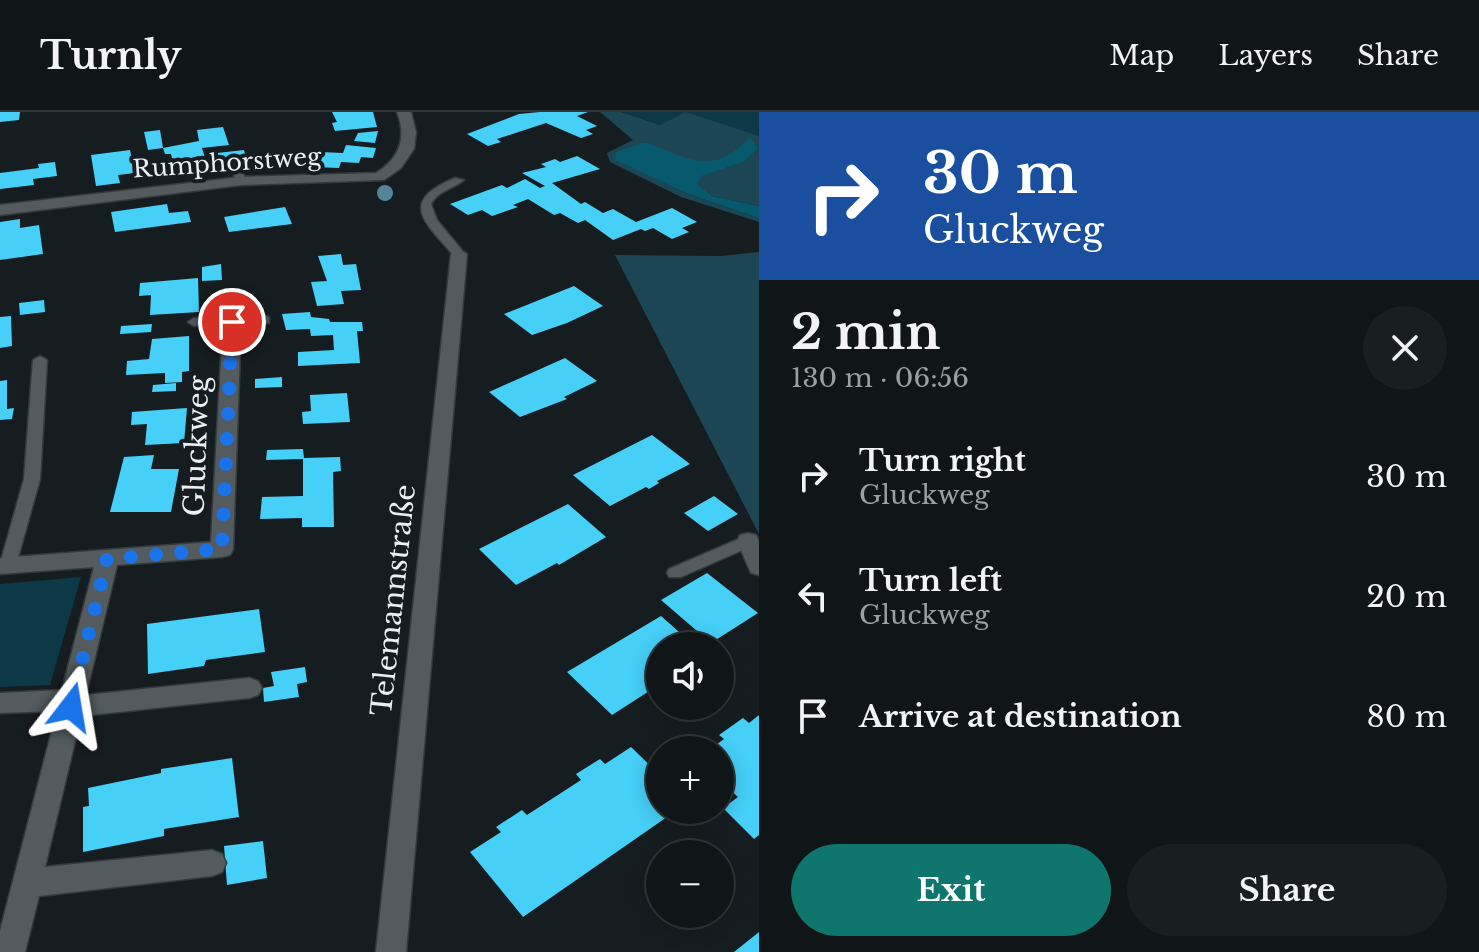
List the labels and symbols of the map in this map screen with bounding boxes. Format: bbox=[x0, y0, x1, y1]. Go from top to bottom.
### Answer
street label: Rumphorstweg bbox=[132, 141, 323, 184]
pin bbox=[198, 288, 266, 356]
street label: Gluckweg bbox=[177, 374, 216, 517]
street label: Telemannstraße bbox=[364, 483, 423, 717]
position arrow bbox=[29, 665, 113, 749]

